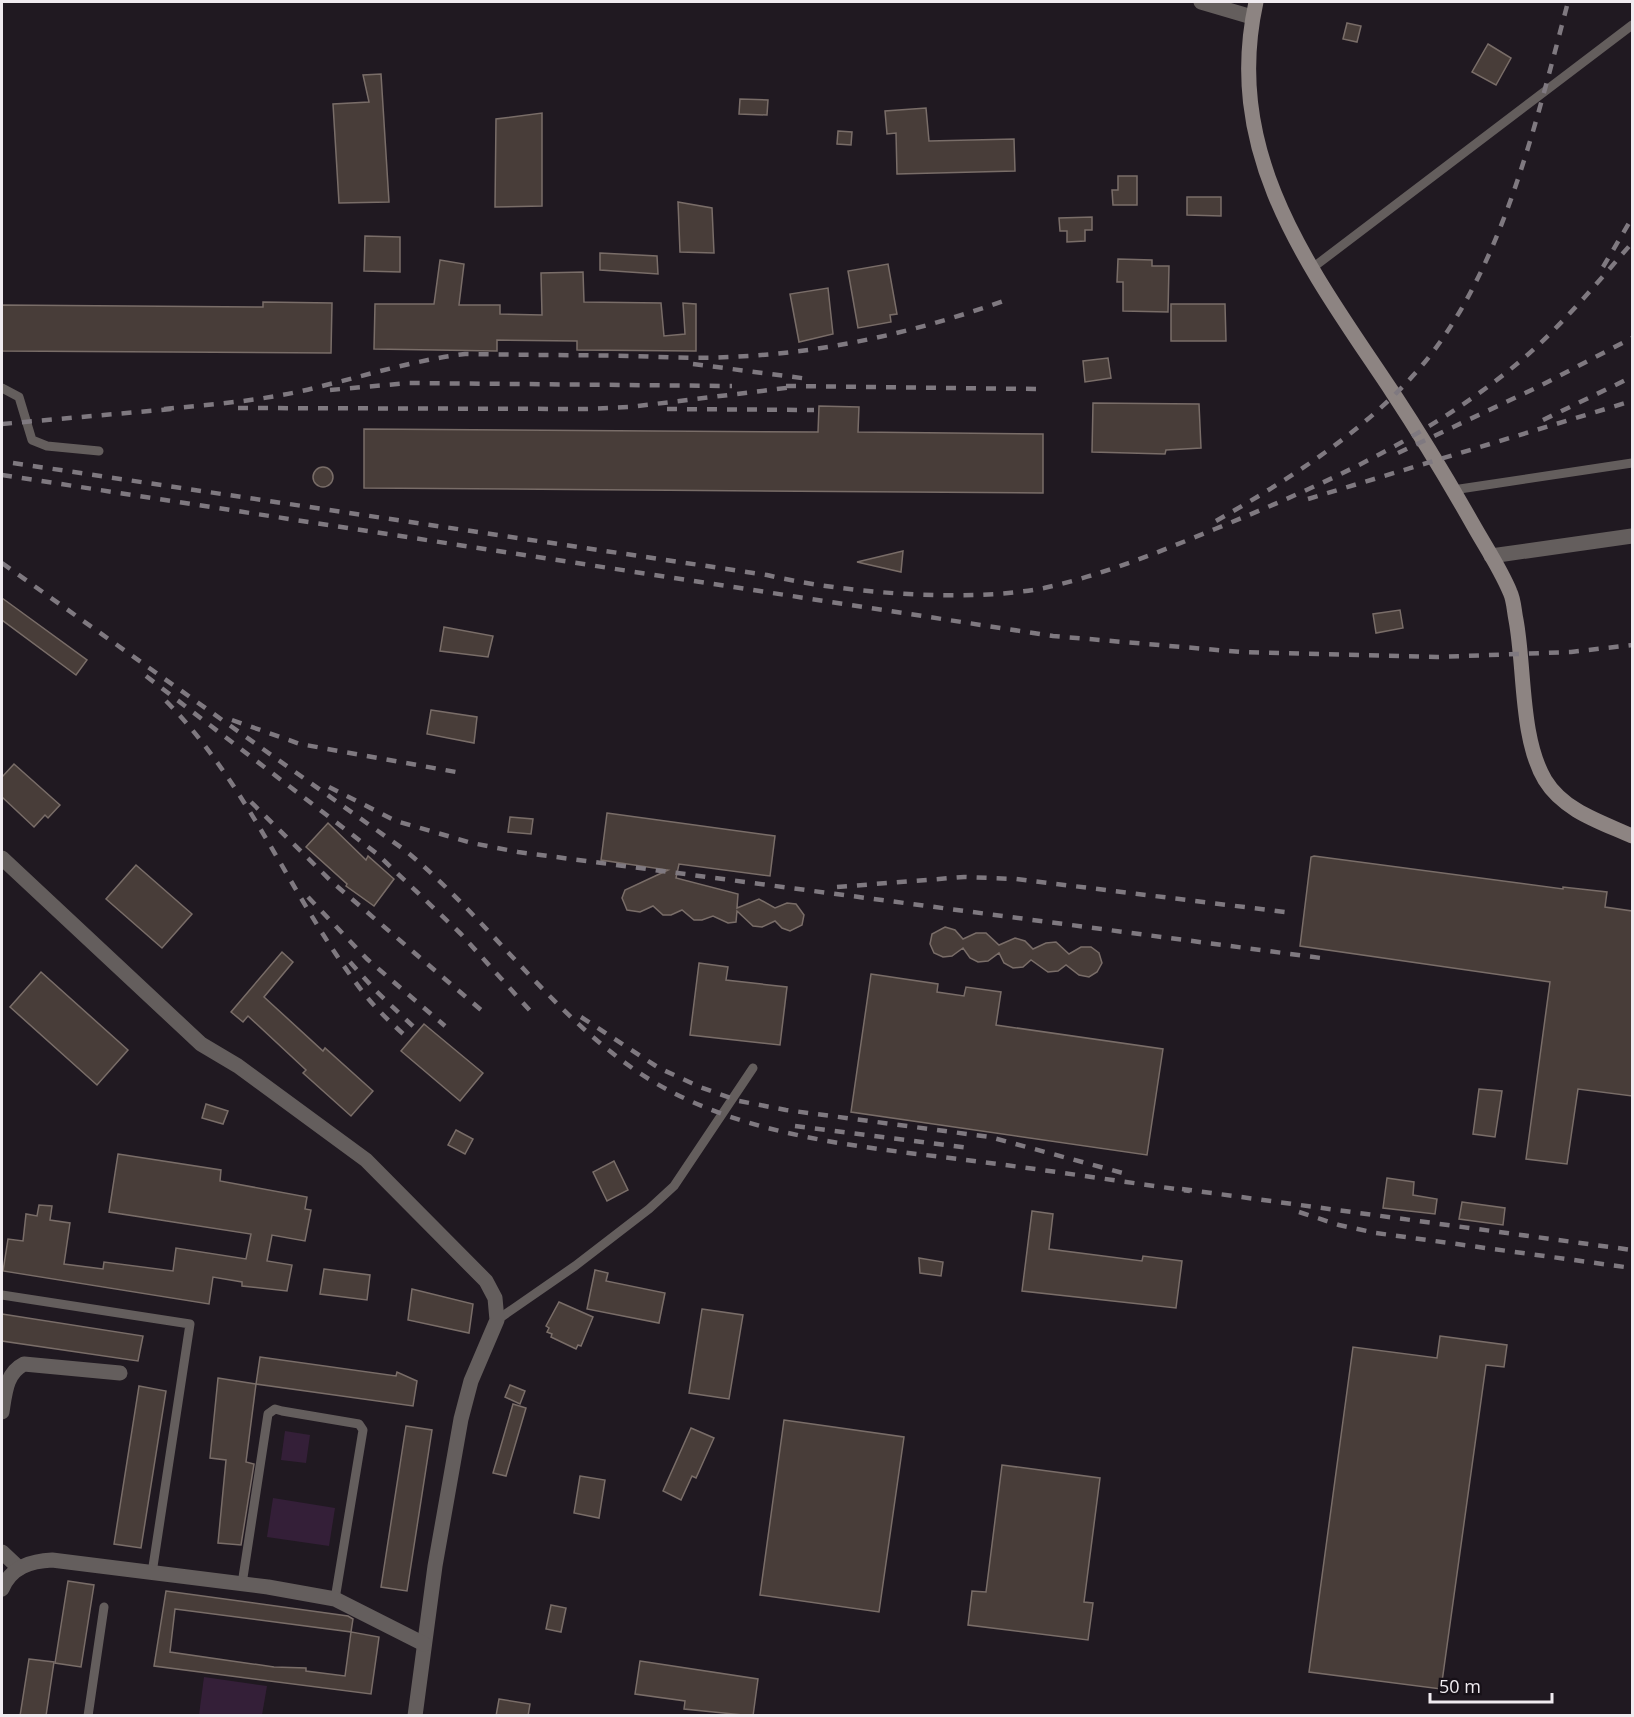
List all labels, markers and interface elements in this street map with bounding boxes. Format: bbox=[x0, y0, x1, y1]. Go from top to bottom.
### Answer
scale bar bbox=[1430, 1666, 1552, 1704]
text: 50 m bbox=[1439, 1674, 1481, 1698]

